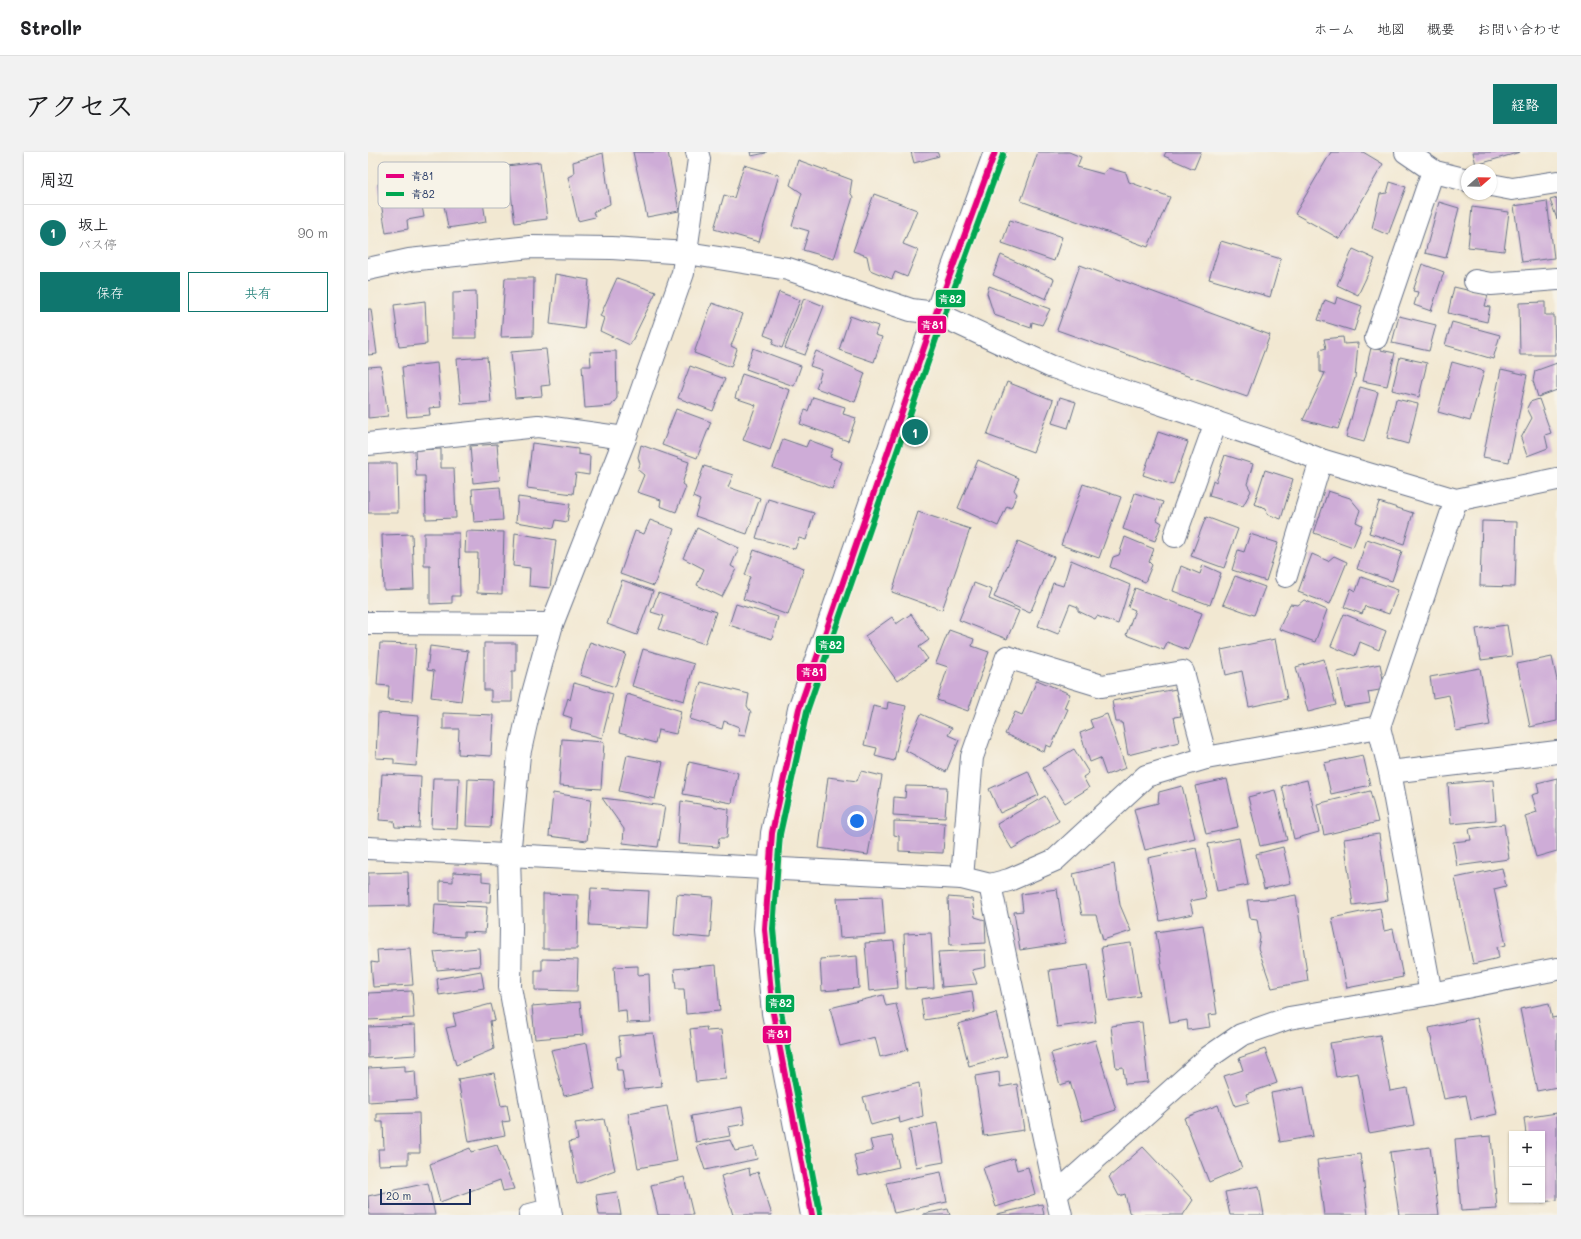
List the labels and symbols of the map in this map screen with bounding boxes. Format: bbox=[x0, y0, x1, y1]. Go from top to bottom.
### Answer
legend bbox=[378, 162, 510, 208]
north arrow bbox=[1461, 164, 1497, 200]
text: 青81 bbox=[411, 168, 434, 183]
text: 青82 bbox=[411, 186, 435, 201]
line badge: 青82 bbox=[935, 289, 966, 308]
text: 青82 bbox=[938, 291, 962, 306]
line badge: 青81 bbox=[917, 315, 947, 334]
text: 青81 bbox=[921, 317, 943, 332]
pin: 1 bbox=[902, 417, 928, 447]
line badge: 青82 bbox=[815, 635, 845, 654]
text: 青82 bbox=[818, 637, 842, 652]
line badge: 青81 bbox=[796, 663, 827, 682]
text: 青81 bbox=[801, 664, 823, 679]
your location bbox=[847, 811, 867, 831]
line badge: 青82 bbox=[765, 994, 795, 1013]
text: 青82 bbox=[768, 995, 792, 1010]
line badge: 青81 bbox=[762, 1025, 792, 1044]
text: 青81 bbox=[766, 1026, 788, 1041]
scale bar bbox=[380, 1187, 471, 1206]

